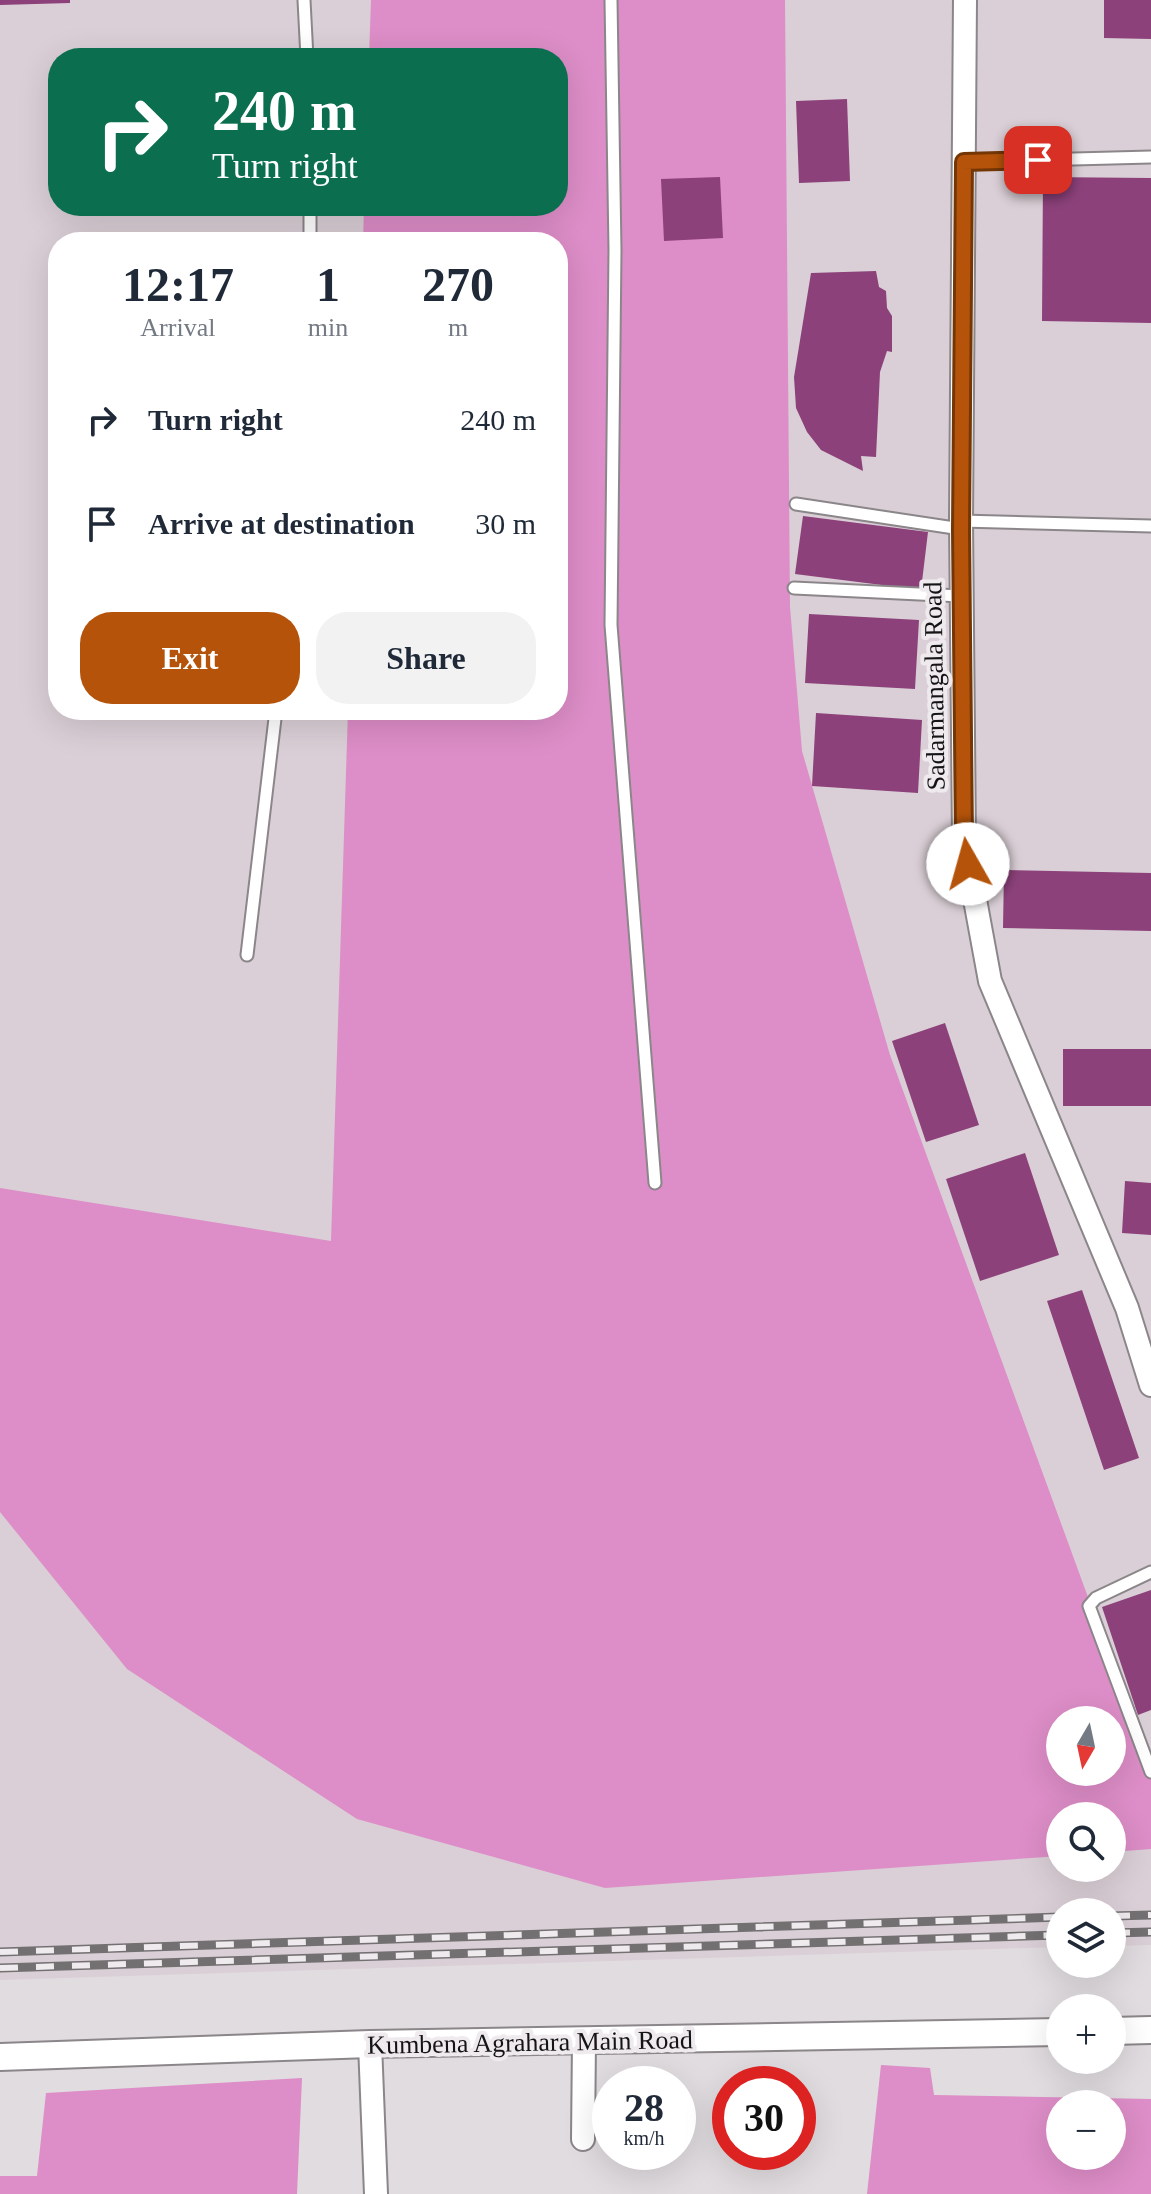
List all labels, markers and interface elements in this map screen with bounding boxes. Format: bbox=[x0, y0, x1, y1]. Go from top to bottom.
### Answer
icon: right bbox=[80, 80, 184, 184]
text: 240 m bbox=[212, 80, 357, 142]
pin bbox=[1004, 126, 1072, 194]
icon: arrive bbox=[1016, 138, 1060, 182]
text: Turn right bbox=[212, 146, 358, 186]
text: 12:17 bbox=[122, 258, 234, 311]
text: 1 bbox=[316, 258, 340, 311]
text: 270 bbox=[422, 258, 494, 311]
text: Arrival bbox=[140, 313, 215, 342]
text: min bbox=[308, 313, 348, 342]
text: m bbox=[448, 313, 468, 342]
icon: right bbox=[80, 398, 124, 442]
text: Turn right bbox=[148, 403, 283, 436]
text: 240 m bbox=[460, 403, 536, 436]
icon: arrive bbox=[80, 502, 124, 546]
text: Arrive at destination bbox=[148, 507, 415, 540]
text: 30 m bbox=[475, 507, 536, 540]
street label: Sadarmangala Road bbox=[918, 581, 951, 791]
button: Exit bbox=[80, 612, 300, 704]
button: Share bbox=[316, 612, 536, 704]
position arrow bbox=[926, 822, 1010, 906]
north arrow bbox=[1046, 1706, 1126, 1786]
map controls bbox=[1046, 1706, 1126, 2170]
button: search bbox=[1046, 1802, 1126, 1882]
button: layers bbox=[1046, 1898, 1126, 1978]
button: + bbox=[1046, 1994, 1126, 2074]
street label: Kumbena Agrahara Main Road bbox=[367, 2025, 693, 2060]
speed limit sign: 30 bbox=[712, 2066, 816, 2170]
text: 28 bbox=[624, 2085, 664, 2130]
button: − bbox=[1046, 2090, 1126, 2170]
text: km/h bbox=[623, 2127, 665, 2149]

